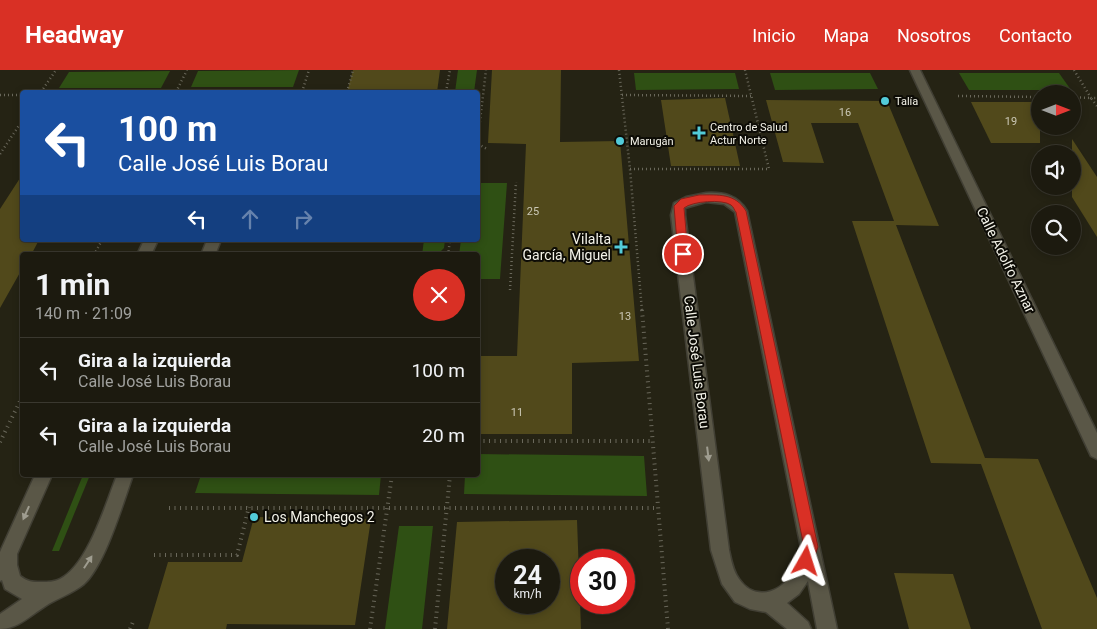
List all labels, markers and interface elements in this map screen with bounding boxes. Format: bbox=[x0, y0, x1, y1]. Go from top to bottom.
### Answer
text: Headway bbox=[25, 21, 124, 49]
text: Inicio bbox=[752, 25, 796, 46]
text: Mapa bbox=[824, 25, 869, 46]
text: Nosotros bbox=[897, 25, 971, 46]
text: Contacto bbox=[999, 25, 1072, 46]
north arrow bbox=[1031, 85, 1081, 135]
map controls bbox=[1031, 85, 1081, 255]
marker: Talía bbox=[879, 95, 891, 107]
place label: Talía bbox=[895, 95, 918, 108]
house number: 16 bbox=[839, 106, 851, 119]
text: 100 m bbox=[118, 109, 217, 150]
icon: left bbox=[35, 110, 100, 175]
house number: 19 bbox=[1005, 115, 1017, 128]
place label: Centro de Salud Actur Norte bbox=[710, 121, 788, 147]
marker: Centro de Salud Actur Norte bbox=[692, 126, 706, 140]
marker: Marugán bbox=[614, 135, 626, 147]
place label: Marugán bbox=[630, 135, 674, 148]
button: sound bbox=[1031, 145, 1081, 195]
text: Calle José Luis Borau bbox=[118, 151, 328, 176]
icon: left bbox=[183, 205, 211, 233]
icon: ahead bbox=[236, 205, 264, 233]
icon: right bbox=[289, 205, 317, 233]
house number: 25 bbox=[527, 205, 539, 218]
street label: Calle Adolfo Aznar bbox=[974, 205, 1039, 316]
button: search bbox=[1031, 205, 1081, 255]
place label: Vilalta García, Miguel bbox=[523, 231, 611, 263]
pin bbox=[662, 233, 704, 275]
icon: arrive bbox=[669, 240, 697, 268]
marker: Vilalta García, Miguel bbox=[615, 241, 627, 253]
text: 1 min bbox=[35, 267, 110, 302]
button: close bbox=[413, 269, 465, 321]
street label: Calle José Luis Borau bbox=[681, 295, 713, 429]
text: 140 m · 21:09 bbox=[35, 304, 132, 323]
house number: 13 bbox=[619, 310, 631, 323]
text: Gira a la izquierda bbox=[78, 349, 231, 372]
icon: left bbox=[35, 356, 63, 384]
text: 100 m bbox=[412, 359, 465, 382]
text: Calle José Luis Borau bbox=[78, 372, 231, 391]
house number: 11 bbox=[511, 406, 523, 419]
text: Gira a la izquierda bbox=[78, 414, 231, 437]
icon: left bbox=[35, 421, 63, 449]
text: 20 m bbox=[422, 424, 465, 447]
text: Calle José Luis Borau bbox=[78, 437, 231, 456]
one-way arrow bbox=[704, 446, 712, 462]
one-way arrow bbox=[22, 506, 30, 520]
place label: Los Manchegos 2 bbox=[264, 509, 375, 525]
marker: Los Manchegos 2 bbox=[248, 511, 260, 523]
position arrow bbox=[779, 534, 831, 586]
speed limit sign: 30 bbox=[570, 549, 635, 614]
one-way arrow bbox=[84, 556, 93, 569]
text: 24 bbox=[513, 561, 542, 590]
text: km/h bbox=[513, 587, 542, 601]

